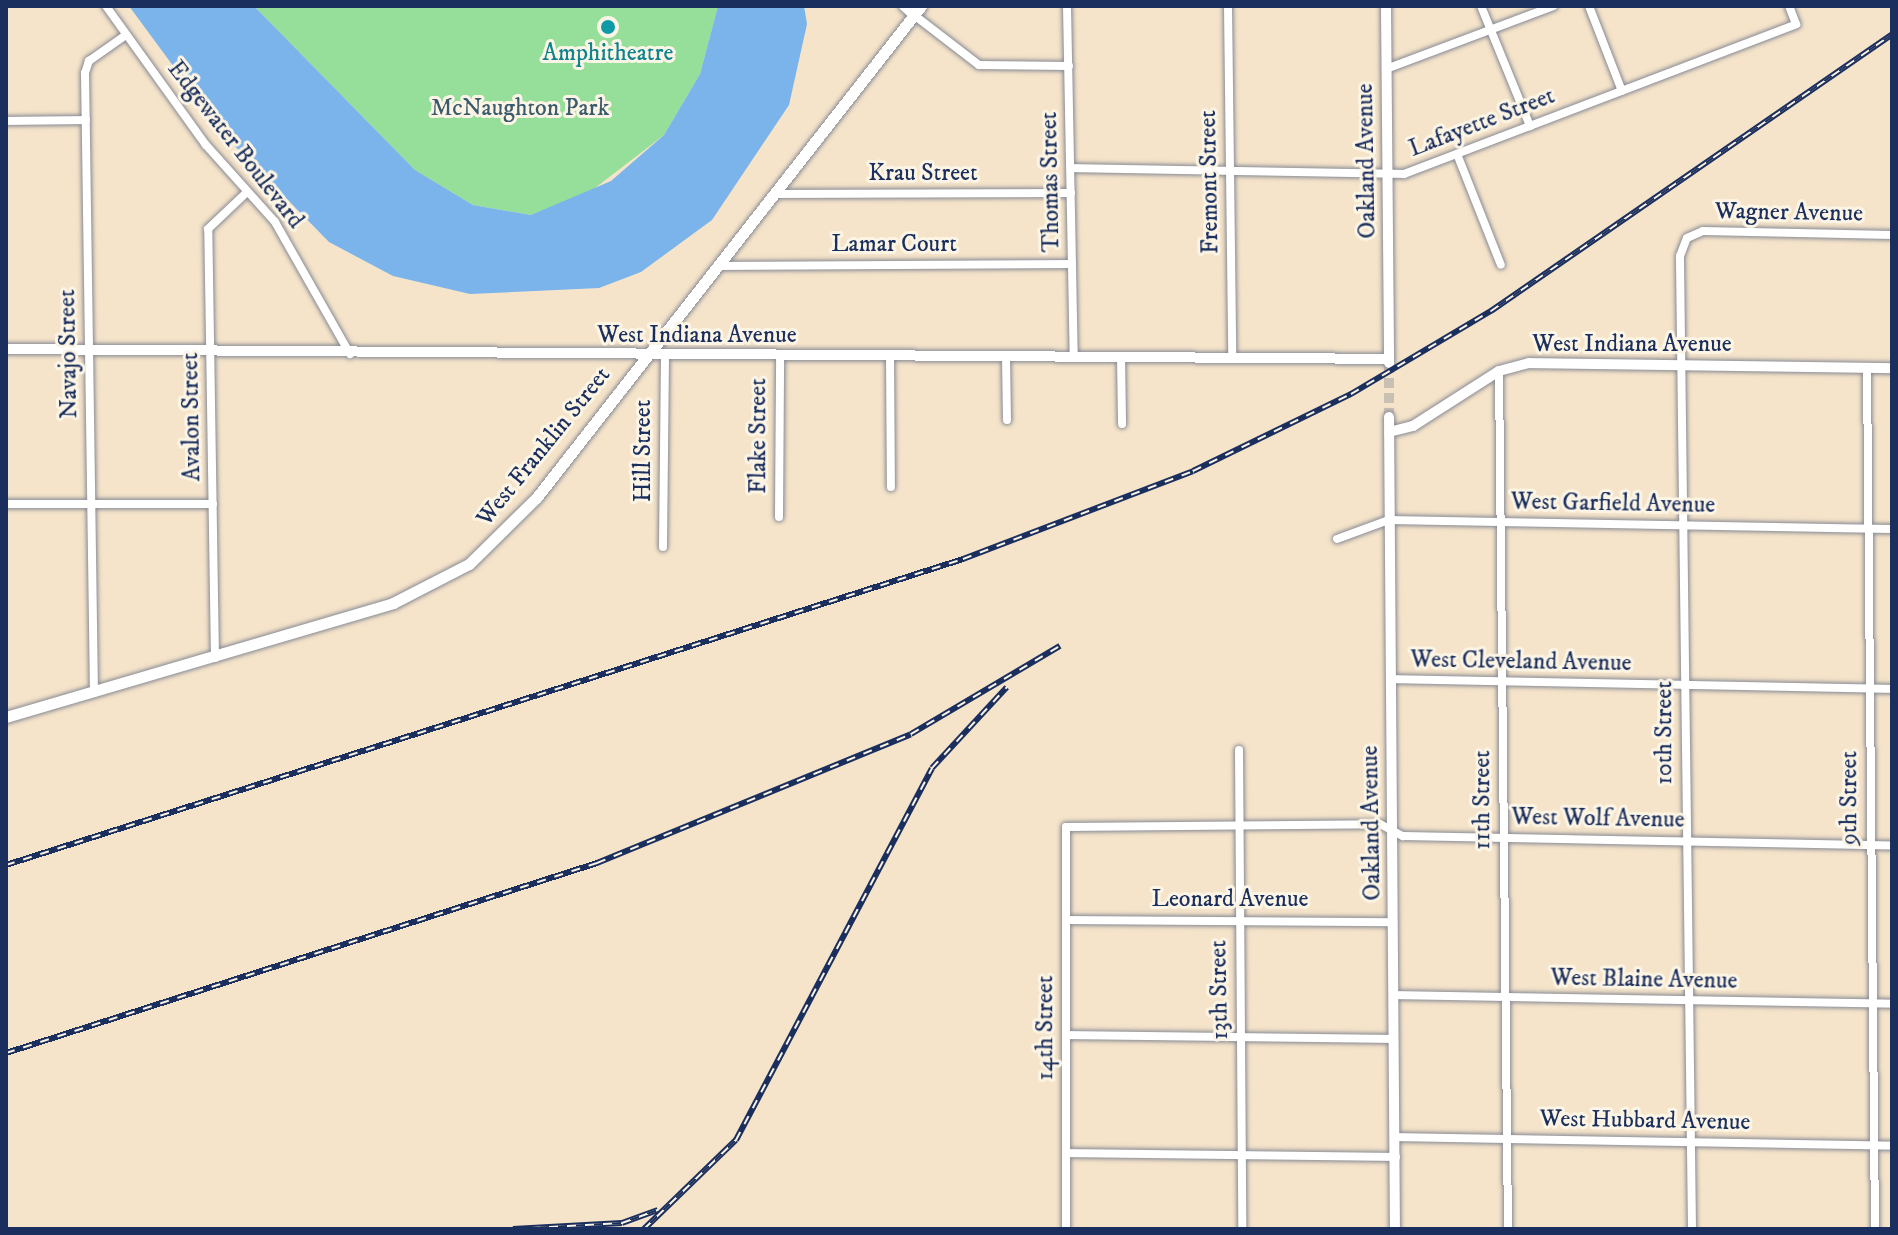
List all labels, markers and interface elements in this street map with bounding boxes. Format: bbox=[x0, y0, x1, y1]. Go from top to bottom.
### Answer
marker: Amphitheatre bbox=[599, 18, 617, 36]
place label: Amphitheatre bbox=[543, 40, 673, 68]
street label: Edgewater Boulevard bbox=[161, 55, 309, 235]
street label: Lafayette Street bbox=[1405, 82, 1559, 164]
street label: Oakland Avenue bbox=[1351, 83, 1383, 239]
park label: McNaughton Park bbox=[431, 95, 609, 123]
street label: Fremont Street bbox=[1194, 110, 1226, 254]
street label: Thomas Street bbox=[1035, 111, 1067, 253]
street label: Krau Street bbox=[868, 160, 978, 188]
street label: Wagner Avenue bbox=[1715, 197, 1863, 229]
street label: Lamar Court bbox=[831, 231, 957, 259]
street label: Navajo Street bbox=[53, 289, 85, 419]
street label: West Indiana Avenue bbox=[597, 322, 797, 350]
street label: West Indiana Avenue bbox=[1532, 331, 1732, 359]
street label: Avalon Street bbox=[176, 352, 208, 482]
street label: West Franklin Street bbox=[471, 362, 617, 532]
street label: Flake Street bbox=[745, 378, 773, 494]
street label: Hill Street bbox=[630, 400, 658, 502]
street label: West Garfield Avenue bbox=[1511, 488, 1715, 520]
street label: West Cleveland Avenue bbox=[1410, 646, 1632, 678]
street label: 10th Street bbox=[1651, 681, 1679, 785]
street label: Oakland Avenue bbox=[1356, 745, 1388, 901]
street label: 11th Street bbox=[1469, 750, 1497, 850]
street label: 9th Street bbox=[1836, 751, 1864, 845]
street label: West Wolf Avenue bbox=[1511, 803, 1685, 835]
street label: Leonard Avenue bbox=[1152, 886, 1308, 914]
street label: 13th Street bbox=[1205, 940, 1235, 1040]
street label: West Blaine Avenue bbox=[1550, 964, 1738, 996]
street label: 14th Street bbox=[1032, 976, 1060, 1080]
street label: West Hubbard Avenue bbox=[1539, 1105, 1751, 1137]

